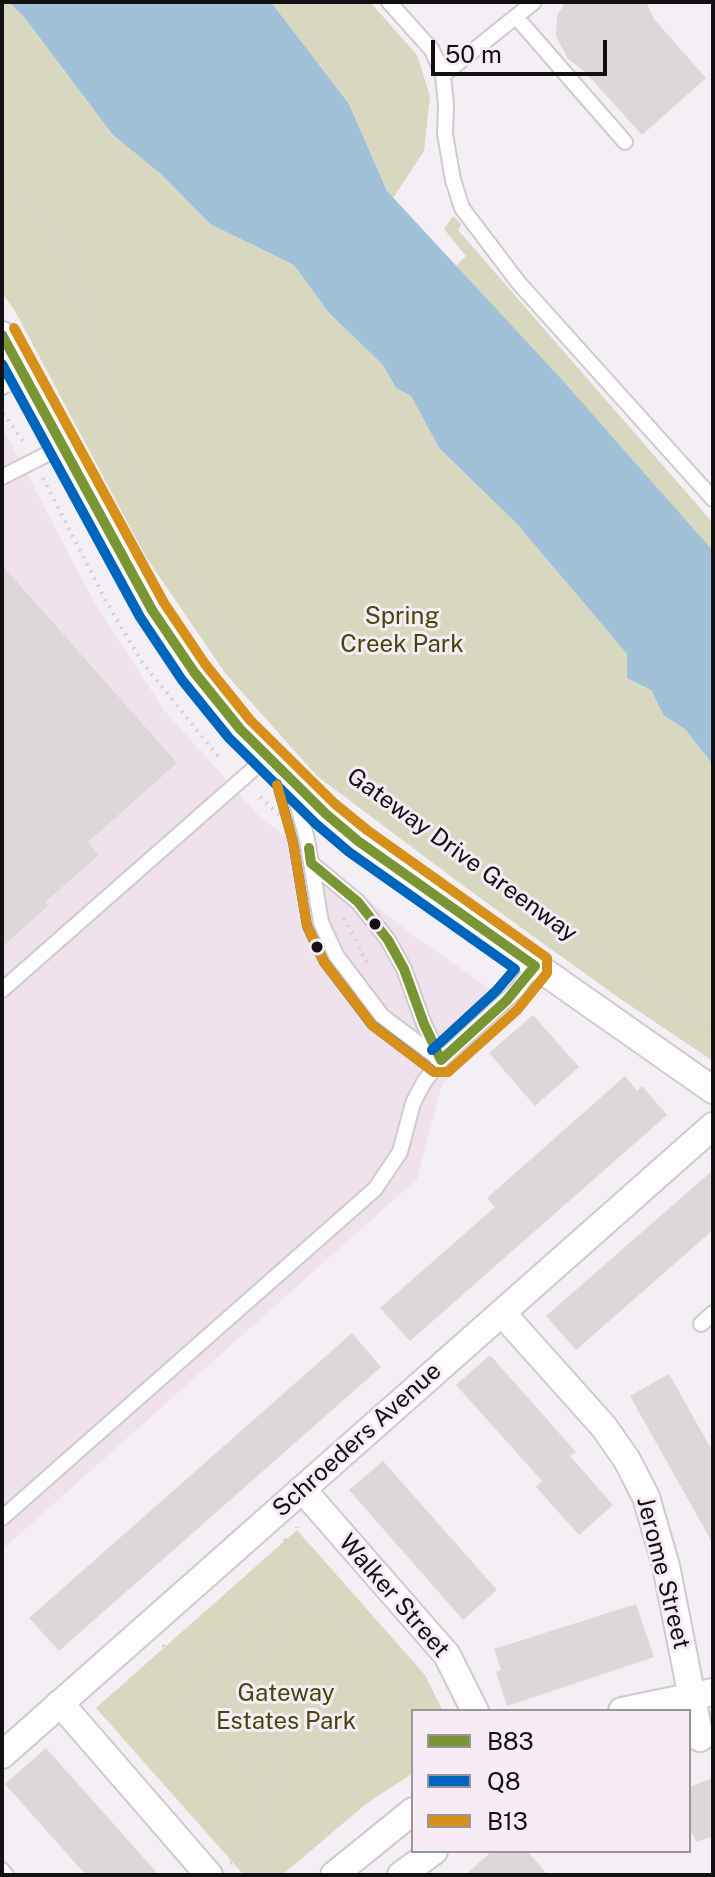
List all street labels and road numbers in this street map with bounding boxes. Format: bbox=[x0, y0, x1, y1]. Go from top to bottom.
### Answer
street label: Gateway Drive Greenway bbox=[341, 762, 583, 948]
street label: Schroeders Avenue bbox=[267, 1357, 447, 1523]
street label: Jerome Street bbox=[630, 1494, 696, 1652]
street label: Walker Street bbox=[333, 1528, 455, 1664]

